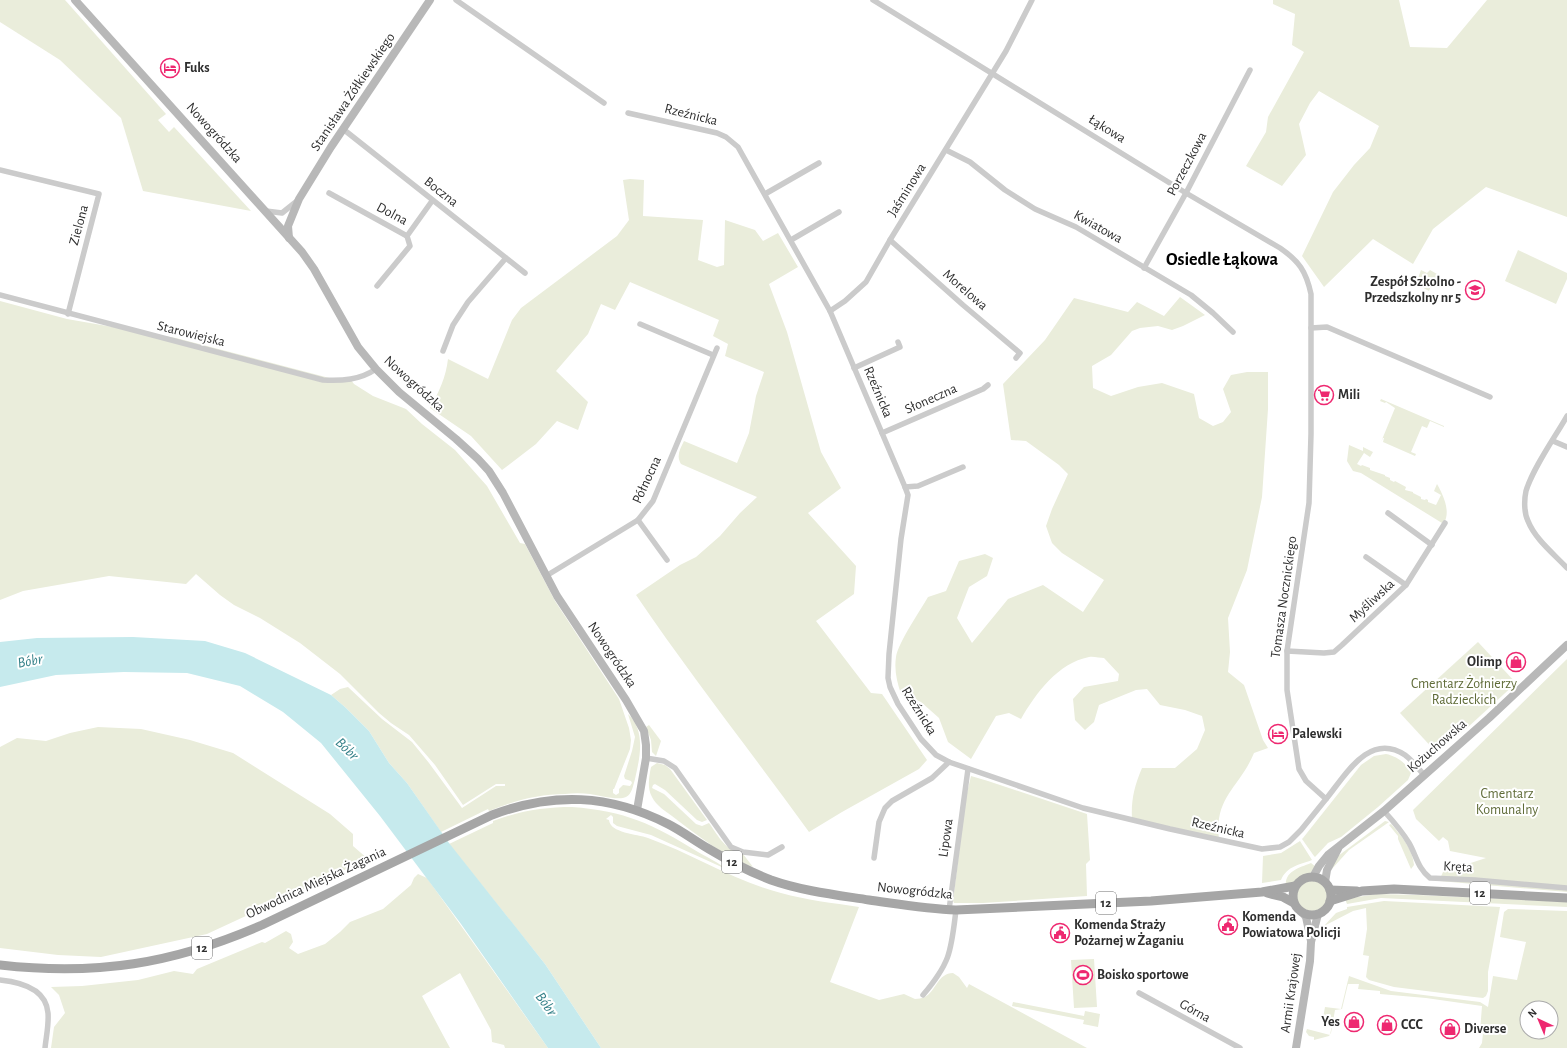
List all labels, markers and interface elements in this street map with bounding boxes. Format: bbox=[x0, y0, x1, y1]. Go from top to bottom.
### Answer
street label: Stanisława Żółkiewskiego bbox=[306, 29, 398, 154]
hotel icon: Fuks bbox=[159, 57, 181, 79]
place label: Fuks bbox=[184, 61, 210, 75]
street label: Nowogródzka bbox=[183, 100, 245, 166]
street label: Rzeźnicka bbox=[663, 102, 719, 128]
street label: Łąkowa bbox=[1086, 112, 1129, 146]
street label: Porzeczkowa bbox=[1164, 129, 1210, 198]
street label: Jaśminowa bbox=[885, 160, 929, 219]
street label: Boczna bbox=[421, 174, 461, 210]
street label: Dolna bbox=[374, 200, 410, 228]
street label: Zielona bbox=[67, 203, 91, 247]
street label: Kwiatowa bbox=[1071, 208, 1125, 246]
district label: Osiedle Łąkowa bbox=[1166, 251, 1278, 269]
street label: Morelowa bbox=[940, 267, 990, 313]
place label: Zespół Szkolno - Przedszkolny nr 5 bbox=[1364, 275, 1461, 305]
school or university icon: Zespół Szkolno - Przedszkolny nr 5 bbox=[1464, 279, 1486, 301]
street label: Starowiejska bbox=[156, 319, 227, 349]
street label: Nowogródzka bbox=[381, 353, 447, 415]
street label: Rzeźnicka bbox=[861, 364, 895, 420]
street label: Słoneczna bbox=[903, 381, 960, 417]
supermarket icon: Mili bbox=[1313, 384, 1335, 406]
place label: Mili bbox=[1338, 388, 1360, 402]
street label: Północna bbox=[630, 454, 664, 506]
street label: Tomasza Nocznickiego bbox=[1268, 535, 1300, 659]
street label: Myśliwska bbox=[1347, 576, 1398, 625]
street label: Nowogródzka bbox=[585, 620, 639, 691]
water label: Bóbr bbox=[16, 651, 45, 671]
shop icon: Olimp bbox=[1505, 651, 1527, 673]
place label: Olimp bbox=[1467, 655, 1502, 669]
park label: Cmentarz Żołnierzy Radzieckich bbox=[1411, 674, 1517, 707]
street label: Rzeźnicka bbox=[899, 684, 940, 738]
street label: Kożuchowska bbox=[1405, 716, 1470, 775]
hotel icon: Palewski bbox=[1267, 723, 1289, 745]
place label: Palewski bbox=[1292, 727, 1342, 741]
water label: Bóbr bbox=[333, 735, 362, 764]
park label: Cmentarz Komunalny bbox=[1476, 787, 1538, 817]
street label: Rzeźnicka bbox=[1190, 815, 1246, 841]
street label: Lipowa bbox=[936, 817, 956, 858]
street label: Obwodnica Miejska Żagania bbox=[243, 841, 389, 922]
road number: 12 bbox=[722, 851, 742, 873]
street label: Kręta bbox=[1443, 859, 1474, 875]
street label: Nowogródzka bbox=[877, 880, 954, 902]
road number: 12 bbox=[1470, 882, 1490, 904]
road number: 12 bbox=[1096, 892, 1116, 914]
place label: Komenda Powiatowa Policji bbox=[1242, 910, 1341, 940]
public building icon: Komenda Powiatowa Policji bbox=[1217, 914, 1239, 936]
place label: Komenda Straży Pożarnej w Żaganiu bbox=[1074, 918, 1185, 948]
public building icon: Komenda Straży Pożarnej w Żaganiu bbox=[1049, 922, 1071, 944]
road number: 12 bbox=[192, 937, 212, 959]
street label: Armii Krajowej bbox=[1278, 952, 1304, 1034]
sports icon: Boisko sportowe bbox=[1072, 964, 1094, 986]
place label: Boisko sportowe bbox=[1097, 968, 1189, 982]
water label: Bóbr bbox=[533, 989, 560, 1020]
street label: Górna bbox=[1177, 997, 1213, 1025]
north arrow bbox=[1519, 1000, 1559, 1040]
text: N bbox=[1526, 1007, 1539, 1020]
shop icon: Yes bbox=[1343, 1011, 1365, 1033]
shop icon: CCC bbox=[1376, 1014, 1398, 1036]
place label: Yes bbox=[1321, 1015, 1340, 1029]
place label: CCC bbox=[1401, 1018, 1423, 1032]
shop icon: Diverse bbox=[1439, 1018, 1461, 1040]
place label: Diverse bbox=[1464, 1022, 1507, 1036]

